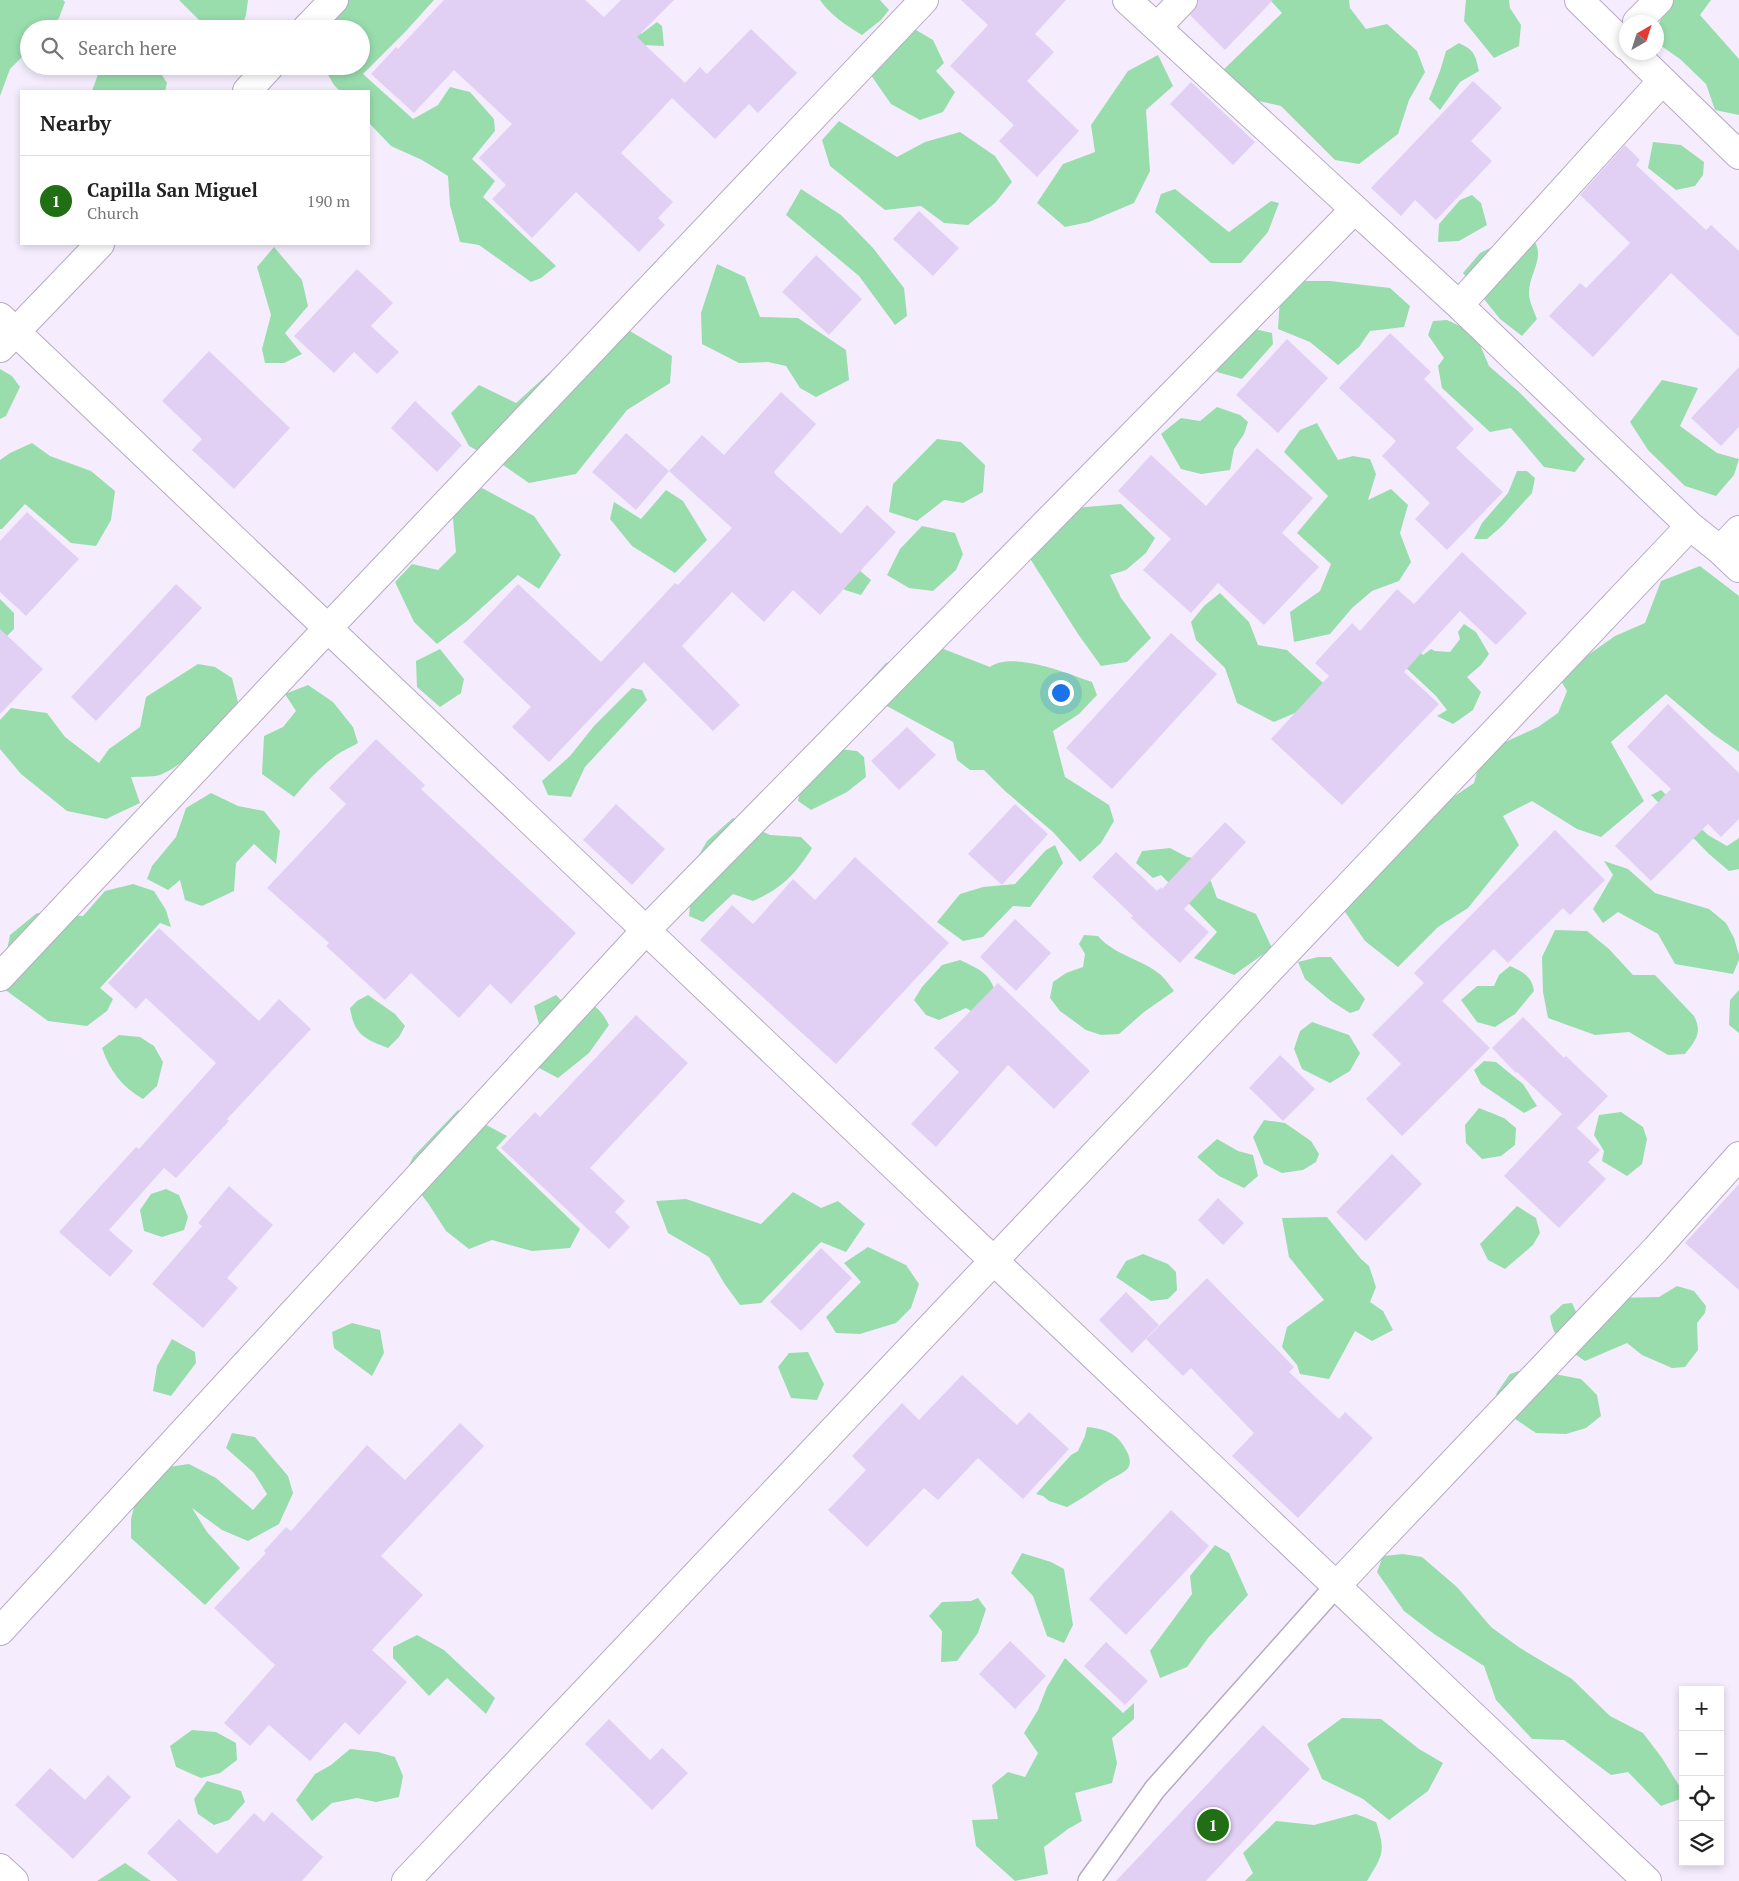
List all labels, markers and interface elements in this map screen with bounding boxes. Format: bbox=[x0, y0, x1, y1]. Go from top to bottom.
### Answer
north arrow bbox=[1619, 15, 1664, 60]
search box bbox=[20, 20, 370, 75]
icon: search bbox=[38, 34, 66, 62]
text: Search here bbox=[78, 35, 177, 60]
text: Nearby bbox=[40, 109, 111, 137]
text: Capilla San Miguel bbox=[87, 177, 258, 202]
text: 1 bbox=[51, 190, 61, 212]
text: 190 m bbox=[307, 190, 350, 212]
text: Church bbox=[87, 202, 139, 224]
your location bbox=[1048, 680, 1074, 706]
map controls bbox=[1679, 1686, 1724, 1866]
button: + bbox=[1679, 1686, 1724, 1731]
button: − bbox=[1679, 1731, 1724, 1776]
button: locate bbox=[1679, 1776, 1724, 1821]
pin: 1 bbox=[1197, 1806, 1229, 1844]
button: layers bbox=[1679, 1821, 1724, 1866]

